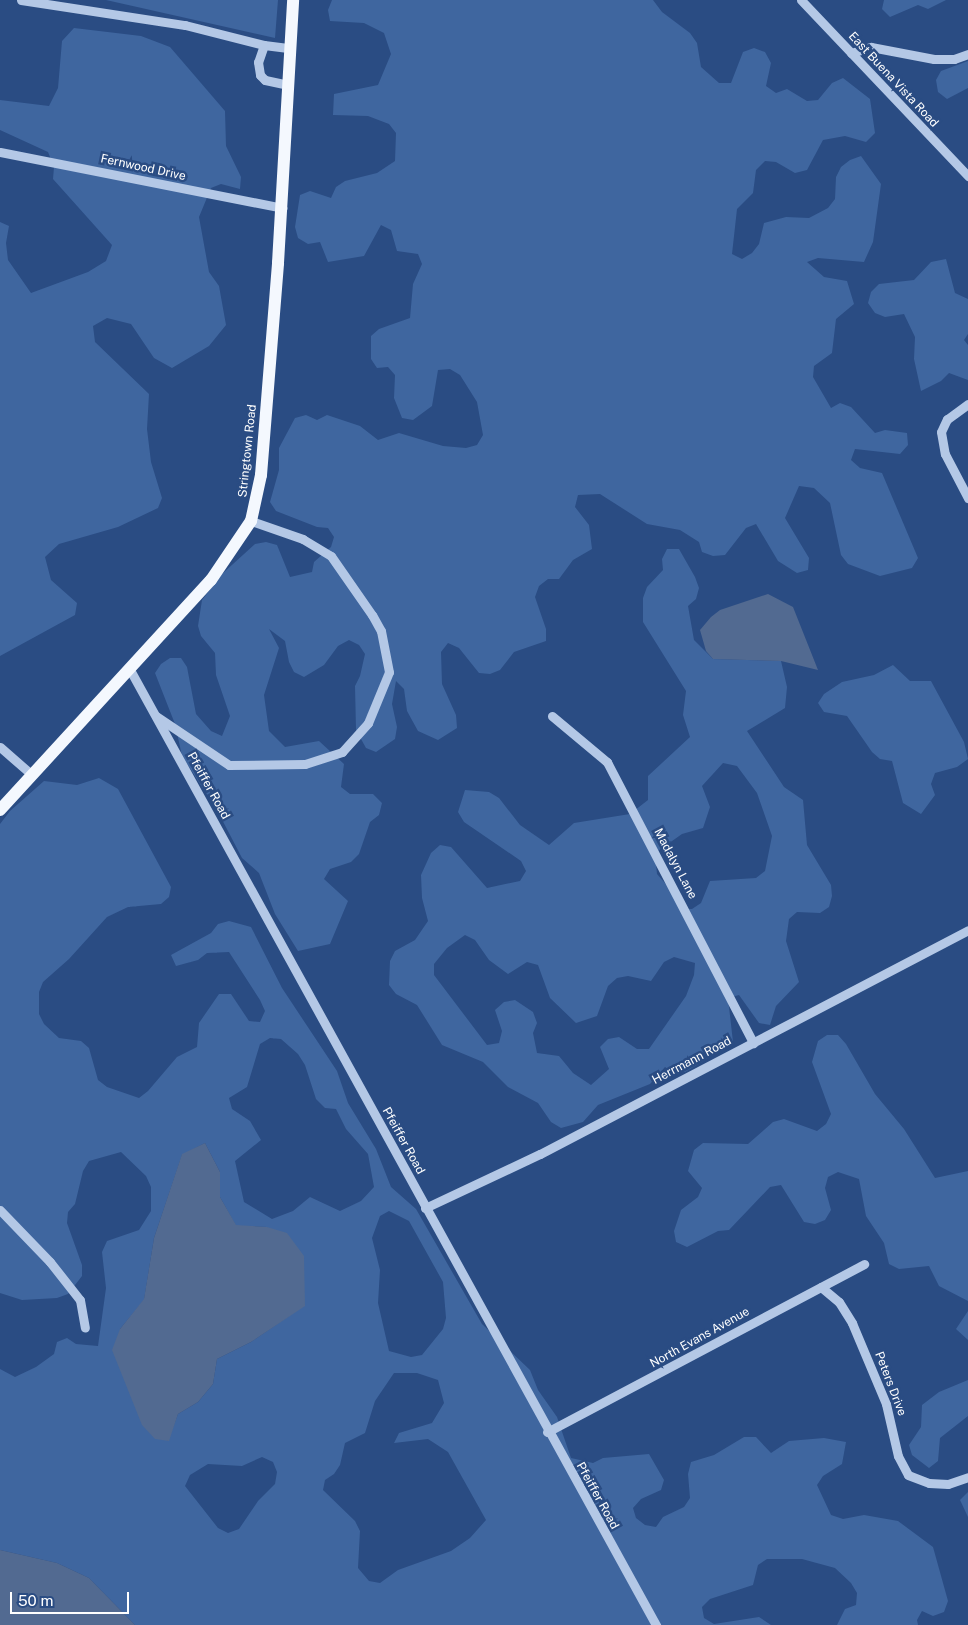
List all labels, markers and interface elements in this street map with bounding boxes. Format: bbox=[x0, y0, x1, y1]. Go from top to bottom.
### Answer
street label: East Buena Vista Road bbox=[845, 29, 941, 131]
street label: Fernwood Drive bbox=[99, 152, 187, 184]
street label: Stringtown Road bbox=[236, 404, 260, 498]
street label: Pfeiffer Road bbox=[184, 750, 232, 822]
street label: Madalyn Lane bbox=[650, 826, 700, 902]
street label: Herrmann Road bbox=[650, 1034, 734, 1088]
street label: Pfeiffer Road bbox=[379, 1105, 427, 1177]
street label: North Evans Avenue bbox=[648, 1305, 752, 1371]
street label: Peters Drive bbox=[871, 1350, 909, 1418]
street label: Pfeiffer Road bbox=[573, 1460, 621, 1532]
scale bar bbox=[12, 1582, 131, 1614]
text: 50 m bbox=[18, 1592, 53, 1609]

